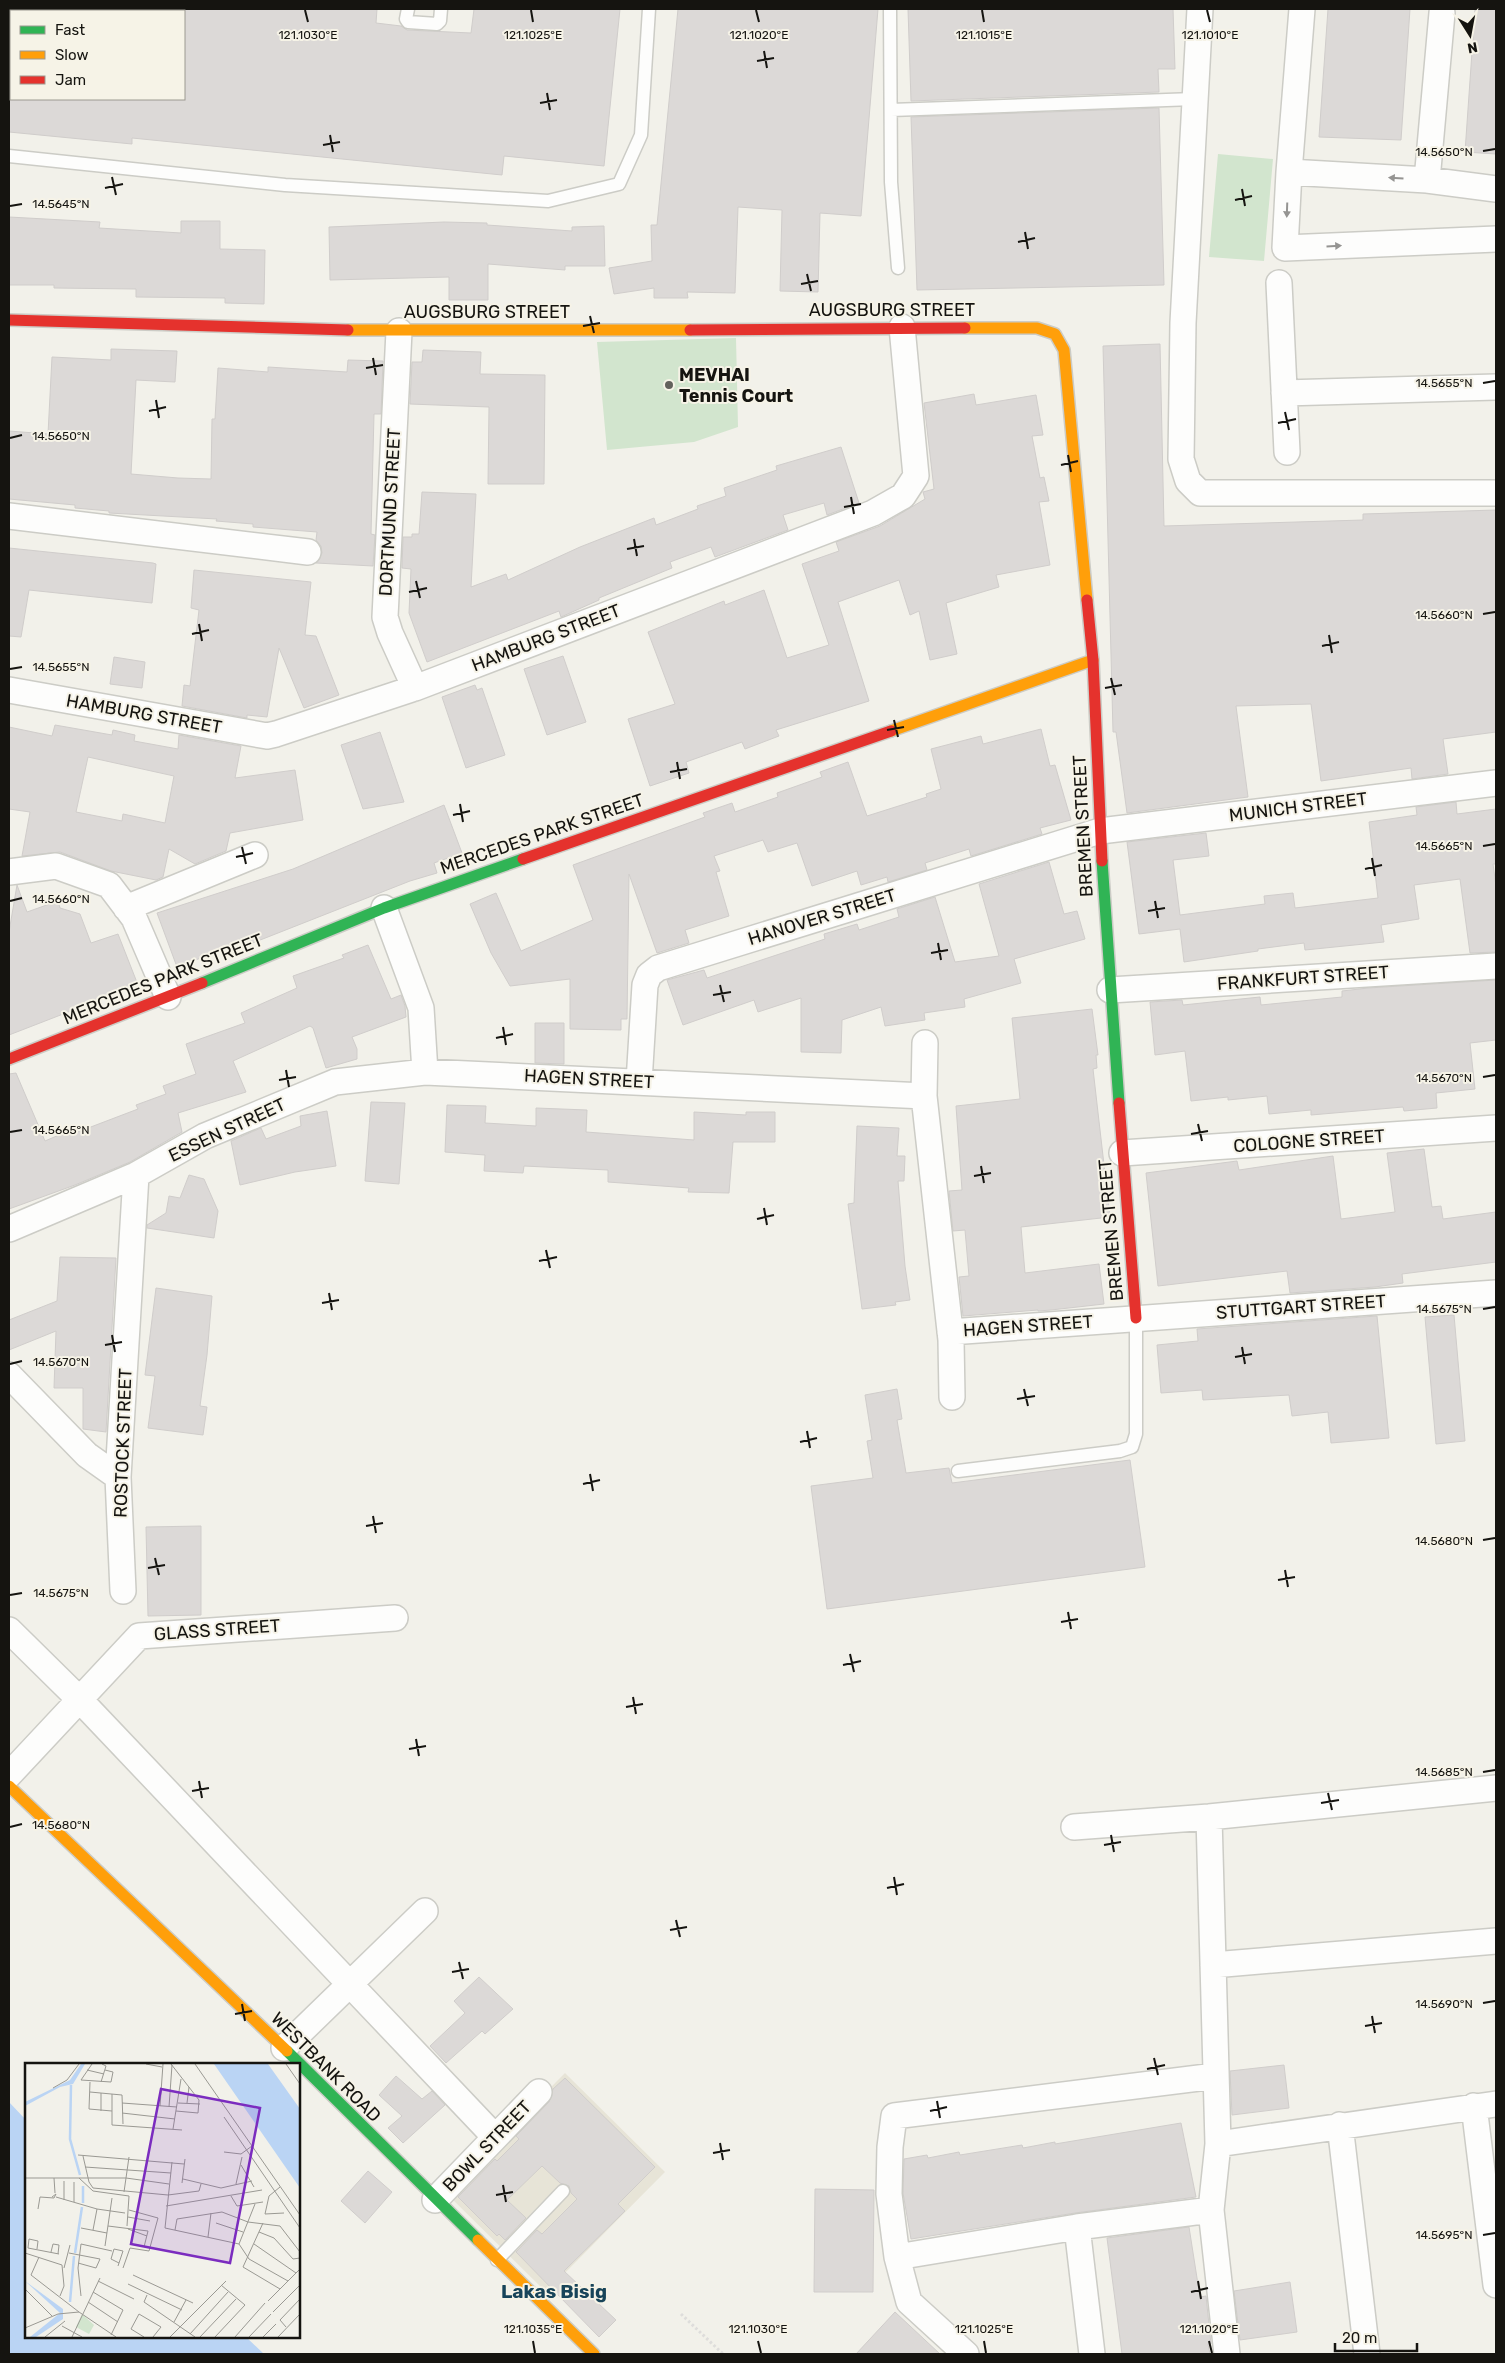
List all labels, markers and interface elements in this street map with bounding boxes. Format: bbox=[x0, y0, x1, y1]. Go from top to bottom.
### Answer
legend bbox=[10, 10, 185, 100]
north arrow bbox=[1445, 10, 1495, 60]
text: Fast bbox=[55, 21, 85, 39]
text: 121.1030°E bbox=[278, 28, 338, 42]
text: 121.1025°E bbox=[504, 28, 562, 42]
text: 121.1020°E bbox=[730, 28, 788, 42]
text: 121.1015°E bbox=[956, 28, 1012, 42]
text: 121.1010°E bbox=[1182, 28, 1238, 42]
text: N bbox=[1466, 38, 1479, 57]
text: Slow bbox=[55, 46, 88, 64]
text: Jam bbox=[55, 71, 86, 89]
text: 14.5650°N bbox=[1415, 145, 1473, 159]
one-way arrow bbox=[1387, 174, 1403, 182]
text: 14.5645°N bbox=[32, 197, 90, 211]
one-way arrow bbox=[1283, 202, 1291, 218]
one-way arrow bbox=[1326, 242, 1342, 250]
street label: AUGSBURG STREET bbox=[809, 299, 975, 321]
street label: AUGSBURG STREET bbox=[404, 301, 570, 323]
place label: MEVHAI Tennis Court bbox=[679, 364, 793, 407]
text: 14.5655°N bbox=[1415, 376, 1473, 390]
marker: MEVHAI Tennis Court bbox=[663, 379, 675, 391]
street label: DORTMUND STREET bbox=[375, 427, 405, 597]
text: 14.5650°N bbox=[32, 429, 90, 443]
street label: HAMBURG STREET bbox=[468, 599, 624, 677]
text: 14.5660°N bbox=[1415, 608, 1473, 622]
text: 14.5655°N bbox=[32, 660, 90, 674]
street label: HAMBURG STREET bbox=[64, 689, 224, 739]
street label: BREMEN STREET bbox=[1068, 754, 1098, 898]
street label: MUNICH STREET bbox=[1228, 788, 1368, 826]
street label: MERCEDES PARK STREET bbox=[437, 789, 647, 879]
text: 14.5665°N bbox=[1415, 839, 1473, 853]
street label: HANOVER STREET bbox=[745, 884, 899, 950]
text: 14.5660°N bbox=[32, 892, 90, 906]
street label: MERCEDES PARK STREET bbox=[60, 929, 266, 1029]
street label: FRANKFURT STREET bbox=[1216, 961, 1390, 995]
street label: HAGEN STREET bbox=[523, 1065, 655, 1093]
text: 14.5670°N bbox=[1416, 1071, 1472, 1085]
street label: ESSEN STREET bbox=[165, 1093, 289, 1167]
text: 14.5665°N bbox=[32, 1123, 90, 1137]
street label: COLOGNE STREET bbox=[1232, 1125, 1386, 1157]
street label: BREMEN STREET bbox=[1094, 1158, 1128, 1302]
street label: STUTTGART STREET bbox=[1215, 1290, 1387, 1324]
text: 14.5675°N bbox=[1416, 1302, 1472, 1316]
street label: HAGEN STREET bbox=[962, 1310, 1094, 1342]
text: 14.5670°N bbox=[33, 1355, 89, 1369]
street label: ROSTOCK STREET bbox=[109, 1368, 137, 1518]
text: 14.5680°N bbox=[1415, 1534, 1473, 1548]
text: 14.5675°N bbox=[33, 1586, 89, 1600]
street label: GLASS STREET bbox=[153, 1615, 281, 1645]
text: 14.5685°N bbox=[1415, 1765, 1473, 1779]
text: 14.5680°N bbox=[32, 1818, 90, 1832]
text: 14.5690°N bbox=[1415, 1997, 1473, 2011]
street label: WESTBANK ROAD bbox=[266, 2007, 386, 2127]
inset map bbox=[25, 2063, 300, 2338]
street label: BOWL STREET bbox=[438, 2096, 536, 2196]
text: 14.5695°N bbox=[1415, 2228, 1473, 2242]
district label: Lakas Bisig bbox=[501, 2280, 607, 2303]
scale bar bbox=[1335, 2320, 1418, 2352]
text: 121.1035°E bbox=[504, 2322, 562, 2336]
text: 121.1030°E bbox=[728, 2322, 788, 2336]
text: 121.1025°E bbox=[955, 2322, 1013, 2336]
text: 121.1020°E bbox=[1180, 2322, 1238, 2336]
text: 20 m bbox=[1342, 2329, 1377, 2347]

